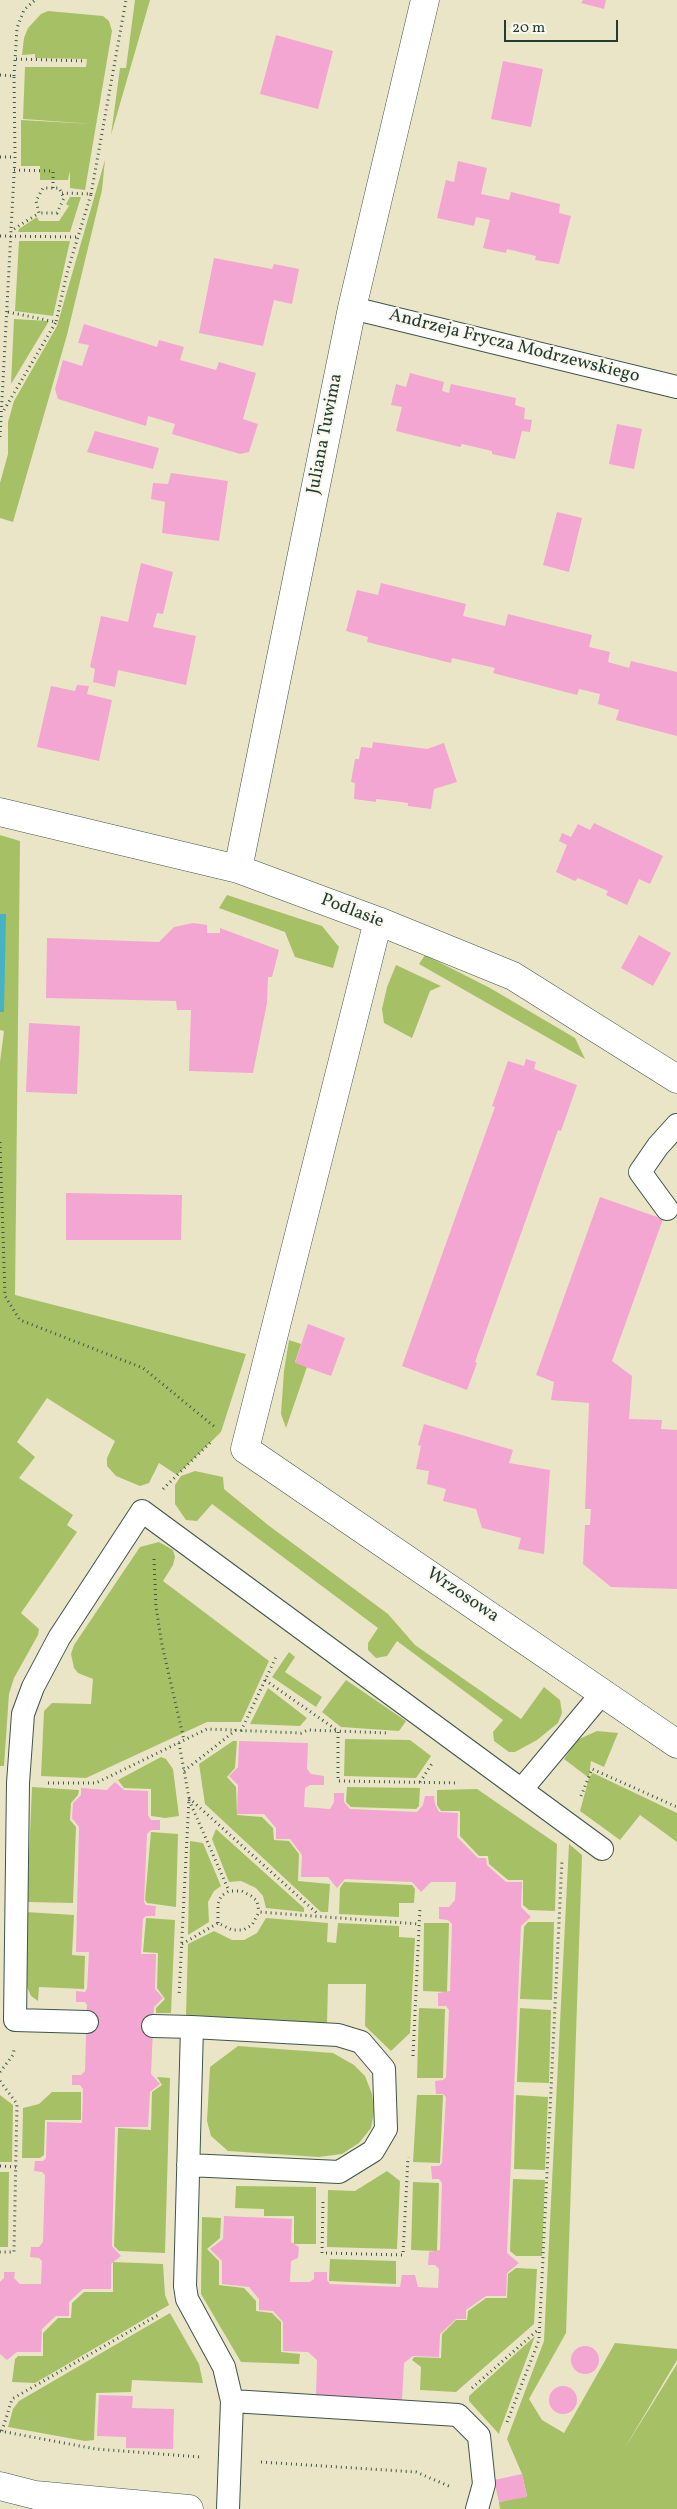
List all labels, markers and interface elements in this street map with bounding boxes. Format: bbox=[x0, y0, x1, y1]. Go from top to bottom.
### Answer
scale bar bbox=[507, 10, 621, 42]
text: 20 m bbox=[512, 18, 545, 39]
street label: Andrzeja Frycza Modrzewskiego bbox=[386, 305, 642, 389]
street label: Juliana Tuwima bbox=[304, 372, 348, 496]
street label: Podlasie bbox=[317, 890, 387, 934]
street label: Wrzosowa bbox=[421, 1564, 503, 1628]

